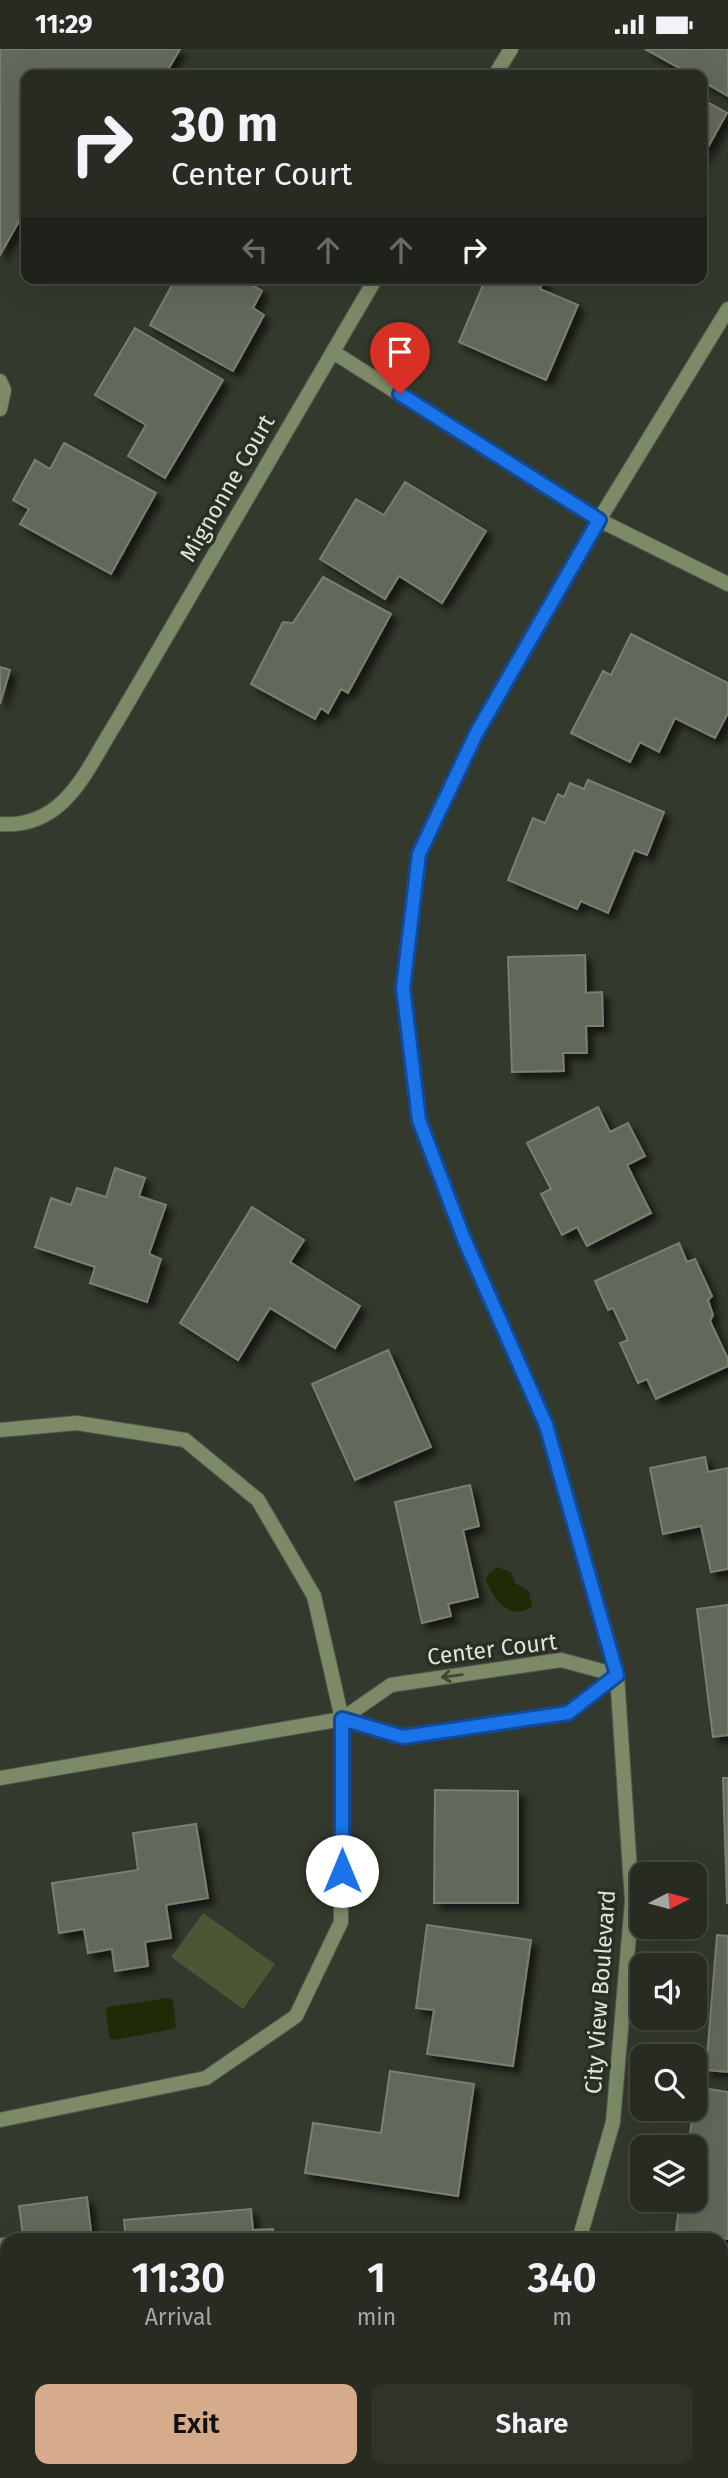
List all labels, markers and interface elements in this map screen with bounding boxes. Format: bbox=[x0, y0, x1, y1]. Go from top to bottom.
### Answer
text: 11:29 bbox=[35, 9, 93, 40]
text: 30 m bbox=[171, 95, 278, 154]
icon: right bbox=[56, 98, 147, 189]
text: Center Court bbox=[171, 155, 352, 193]
icon: left bbox=[236, 231, 274, 269]
icon: ahead bbox=[309, 231, 347, 269]
icon: ahead bbox=[382, 231, 420, 269]
icon: right bbox=[455, 231, 493, 269]
pin bbox=[370, 322, 430, 394]
icon: arrive bbox=[381, 333, 419, 371]
street label: Mignonne Court bbox=[174, 409, 281, 567]
street label: Center Court bbox=[426, 1627, 559, 1671]
one-way arrow bbox=[441, 1670, 463, 1683]
position arrow bbox=[305, 1834, 379, 1908]
north arrow bbox=[630, 1862, 707, 1939]
map controls bbox=[630, 1862, 707, 2212]
street label: City View Boulevard bbox=[579, 1889, 621, 2095]
button: sound bbox=[630, 1953, 707, 2030]
button: search bbox=[630, 2044, 707, 2121]
button: layers bbox=[630, 2135, 707, 2212]
text: 11:30 bbox=[131, 2253, 225, 2303]
text: 1 bbox=[367, 2253, 386, 2303]
text: 340 bbox=[528, 2253, 597, 2303]
text: Arrival bbox=[145, 2303, 212, 2331]
text: min bbox=[357, 2303, 396, 2331]
text: m bbox=[552, 2303, 572, 2331]
button: Exit bbox=[35, 2384, 357, 2464]
button: Share bbox=[371, 2384, 693, 2464]

